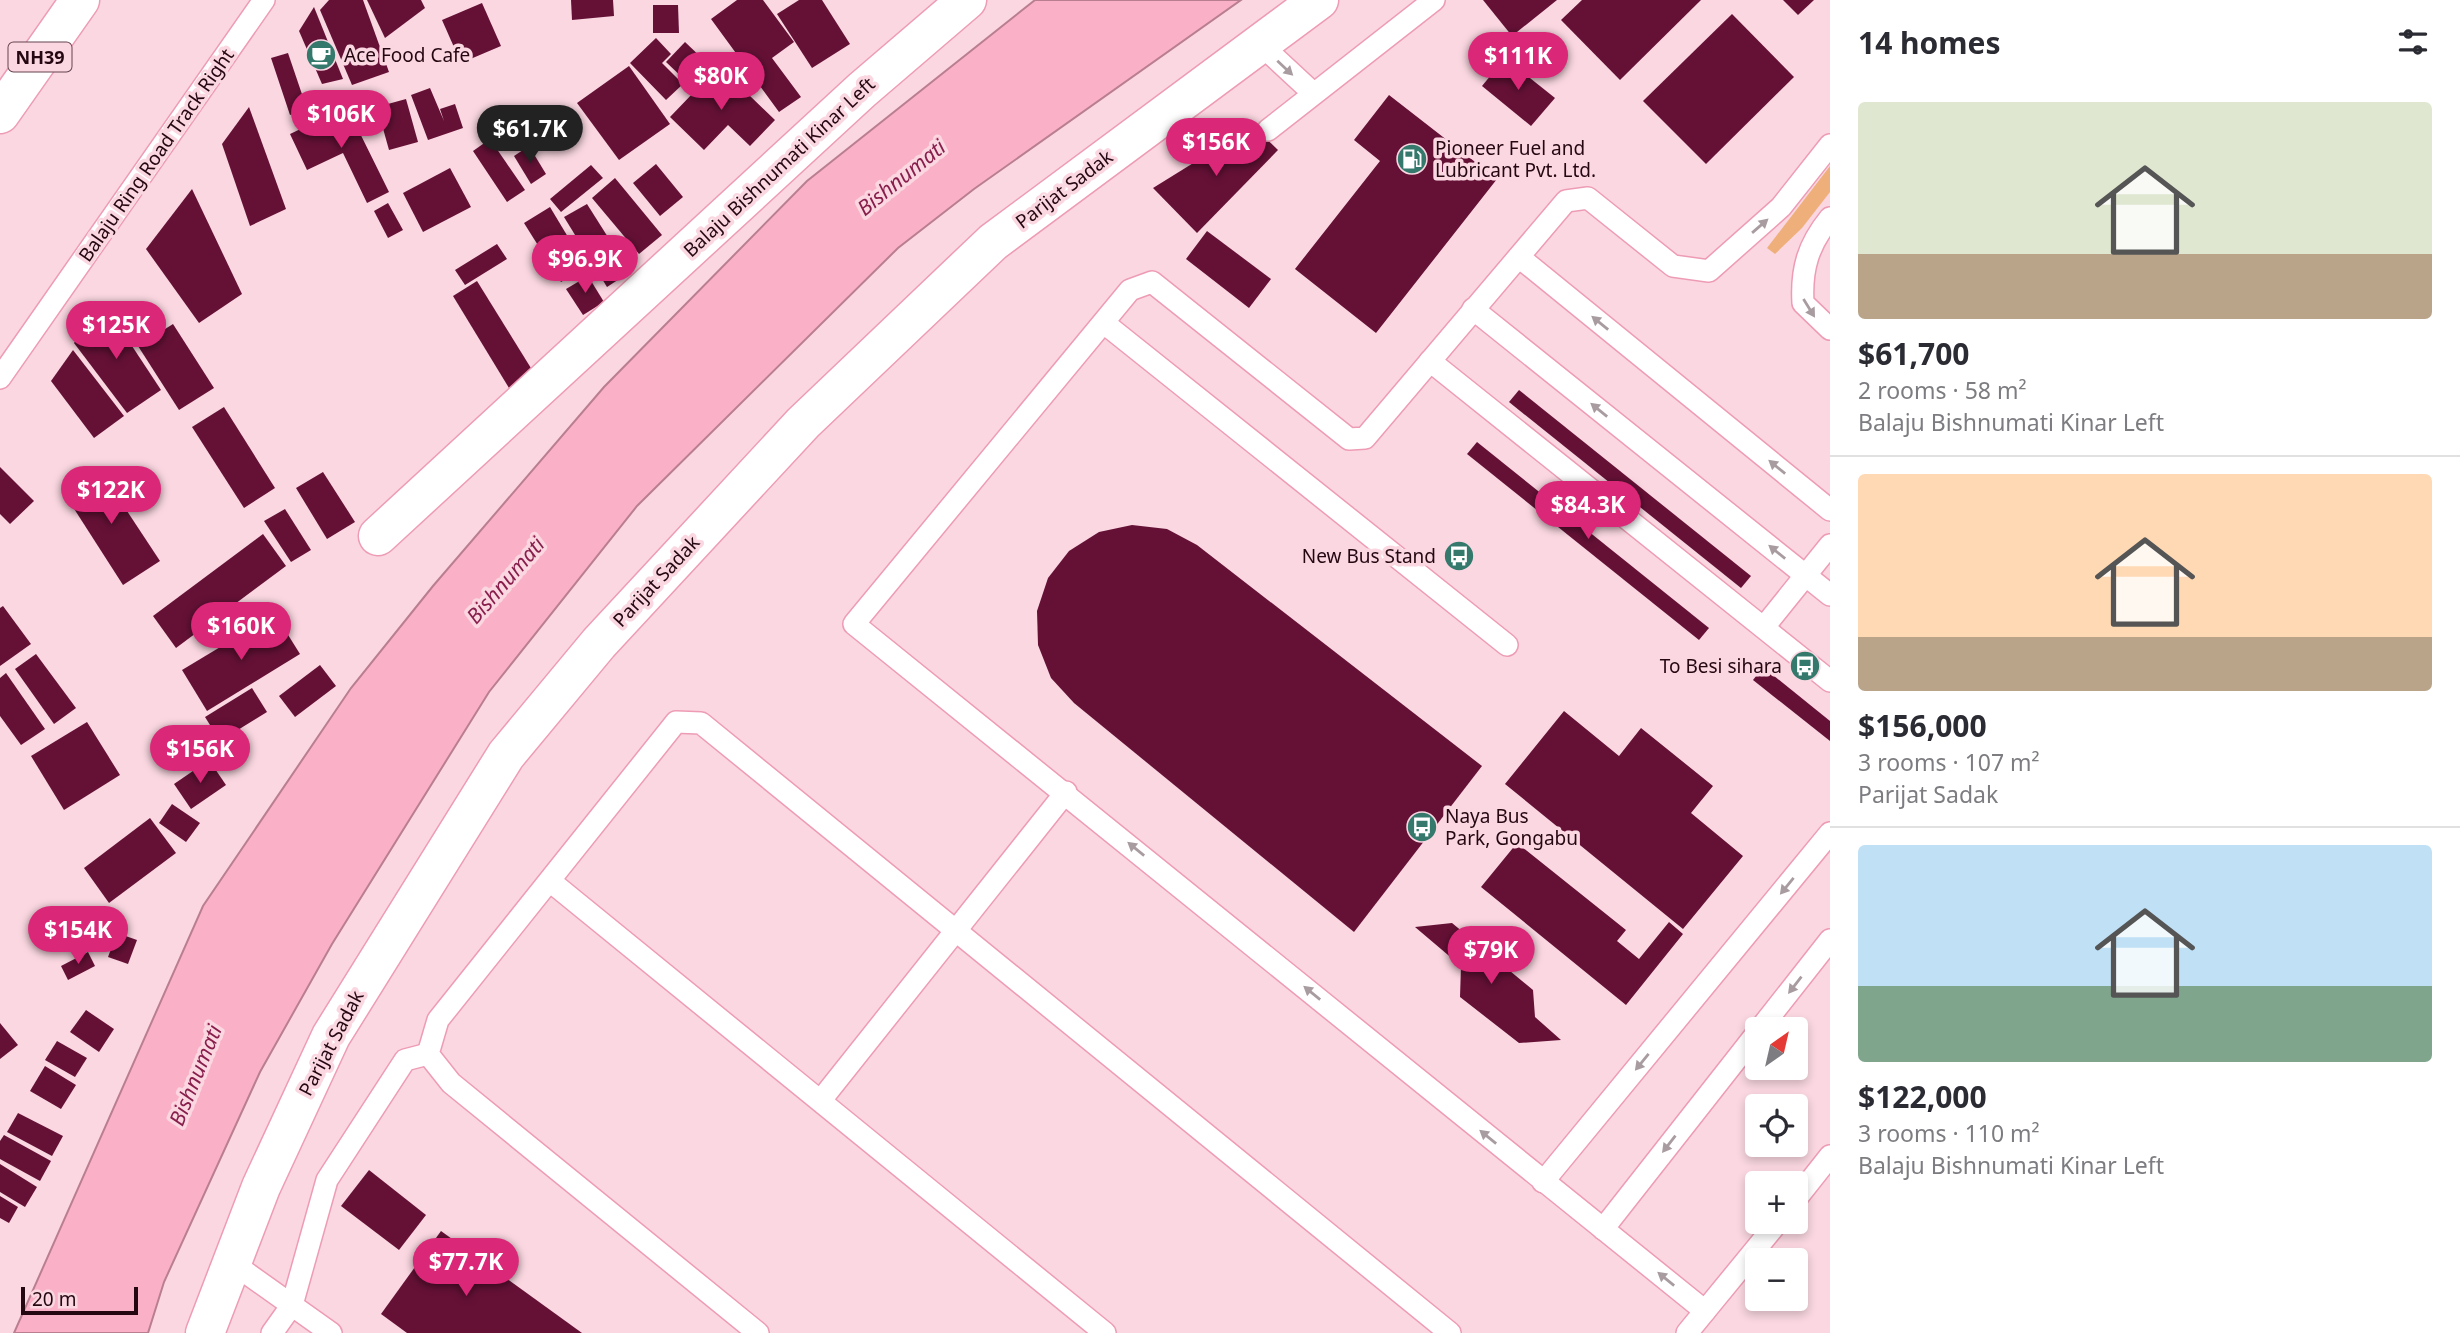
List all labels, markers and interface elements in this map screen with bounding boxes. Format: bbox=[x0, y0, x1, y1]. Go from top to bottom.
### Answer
text: 14 homes bbox=[1858, 22, 2001, 63]
icon: filters bbox=[2394, 23, 2432, 61]
pin: $111K bbox=[1469, 32, 1567, 92]
cafe icon: Ace Food Cafe bbox=[304, 38, 338, 72]
text: $111K bbox=[1484, 39, 1552, 71]
road number: NH39 bbox=[8, 42, 72, 72]
place label: Ace Food Cafe bbox=[344, 42, 470, 68]
street label: Balaju Ring Road Track Right bbox=[72, 43, 240, 267]
pin: $80K bbox=[680, 52, 762, 112]
text: $80K bbox=[694, 59, 748, 91]
one-way arrow bbox=[1277, 59, 1294, 76]
street label: Balaju Bishnumati Kinar Left bbox=[678, 71, 880, 263]
pin: $106K bbox=[292, 90, 390, 150]
text: $106K bbox=[307, 97, 375, 129]
pin: $61.7K bbox=[473, 106, 587, 165]
text: $61.7K bbox=[493, 112, 567, 144]
pin: $156K bbox=[1167, 118, 1265, 178]
text: $156K bbox=[1182, 125, 1250, 157]
water label: Bishnumati bbox=[851, 132, 952, 221]
place label: Pioneer Fuel and Lubricant Pvt. Ltd. bbox=[1435, 135, 1596, 183]
fuel station icon: Pioneer Fuel and Lubricant Pvt. Ltd. bbox=[1395, 142, 1429, 176]
street label: Parijat Sadak bbox=[1010, 144, 1118, 234]
icon: home bbox=[2082, 147, 2208, 273]
one-way arrow bbox=[1751, 218, 1769, 234]
pin: $96.9K bbox=[528, 236, 642, 295]
text: $96.9K bbox=[548, 242, 622, 274]
one-way arrow bbox=[1802, 298, 1815, 318]
pin: $125K bbox=[67, 302, 165, 361]
text: $125K bbox=[82, 308, 150, 340]
one-way arrow bbox=[1592, 316, 1610, 331]
text: $61,700 bbox=[1858, 333, 1970, 374]
text: 2 rooms · 58 m² bbox=[1858, 374, 2027, 406]
one-way arrow bbox=[1591, 403, 1608, 418]
text: Balaju Bishnumati Kinar Left bbox=[1858, 406, 2164, 438]
one-way arrow bbox=[1768, 459, 1786, 474]
pin: $122K bbox=[62, 466, 160, 526]
text: $122K bbox=[77, 473, 145, 505]
pin: $84.3K bbox=[1531, 482, 1645, 541]
text: $84.3K bbox=[1551, 488, 1625, 520]
icon: home bbox=[2082, 519, 2208, 645]
water label: Bishnumati bbox=[460, 530, 551, 629]
street label: Parijat Sadak bbox=[607, 530, 705, 632]
bus stop icon: New Bus Stand bbox=[1442, 539, 1476, 573]
place label: New Bus Stand bbox=[1302, 543, 1436, 569]
one-way arrow bbox=[1768, 545, 1786, 560]
pin: $160K bbox=[192, 602, 290, 662]
text: $160K bbox=[207, 609, 275, 641]
bus stop icon: To Besi sihara bbox=[1788, 649, 1822, 683]
place label: To Besi sihara bbox=[1660, 653, 1782, 679]
text: $156,000 bbox=[1858, 705, 1987, 746]
pin: $156K bbox=[151, 726, 249, 785]
text: $156K bbox=[166, 732, 234, 764]
text: 3 rooms · 107 m² bbox=[1858, 746, 2040, 778]
text: Parijat Sadak bbox=[1858, 778, 1998, 810]
place label: Naya Bus Park, Gongabu bbox=[1445, 803, 1578, 851]
bus stop icon: Naya Bus Park, Gongabu bbox=[1405, 810, 1439, 844]
one-way arrow bbox=[1127, 842, 1144, 857]
one-way arrow bbox=[1779, 876, 1794, 894]
icon: home bbox=[2082, 890, 2208, 1016]
pin: $154K bbox=[29, 906, 127, 966]
text: $154K bbox=[44, 913, 112, 945]
pin: $79K bbox=[1450, 926, 1532, 986]
text: $79K bbox=[1464, 933, 1518, 965]
one-way arrow bbox=[1788, 976, 1803, 993]
street label: Parijat Sadak bbox=[292, 986, 370, 1100]
one-way arrow bbox=[1303, 986, 1320, 1001]
north arrow bbox=[1745, 1017, 1808, 1080]
map controls bbox=[1745, 1017, 1808, 1311]
water label: Bishnumati bbox=[162, 1020, 228, 1130]
one-way arrow bbox=[1635, 1052, 1650, 1070]
text: $122,000 bbox=[1858, 1076, 1987, 1117]
button: locate bbox=[1745, 1094, 1808, 1157]
text: 3 rooms · 110 m² bbox=[1858, 1117, 2040, 1149]
one-way arrow bbox=[1480, 1130, 1497, 1145]
one-way arrow bbox=[1663, 1135, 1677, 1153]
text: Balaju Bishnumati Kinar Left bbox=[1858, 1149, 2164, 1181]
button: + bbox=[1745, 1171, 1808, 1234]
pin: $77.7K bbox=[409, 1238, 523, 1298]
text: $77.7K bbox=[429, 1245, 503, 1277]
button: − bbox=[1745, 1248, 1808, 1311]
one-way arrow bbox=[1657, 1272, 1675, 1287]
scale bar bbox=[21, 1284, 138, 1316]
text: 20 m bbox=[32, 1286, 76, 1312]

